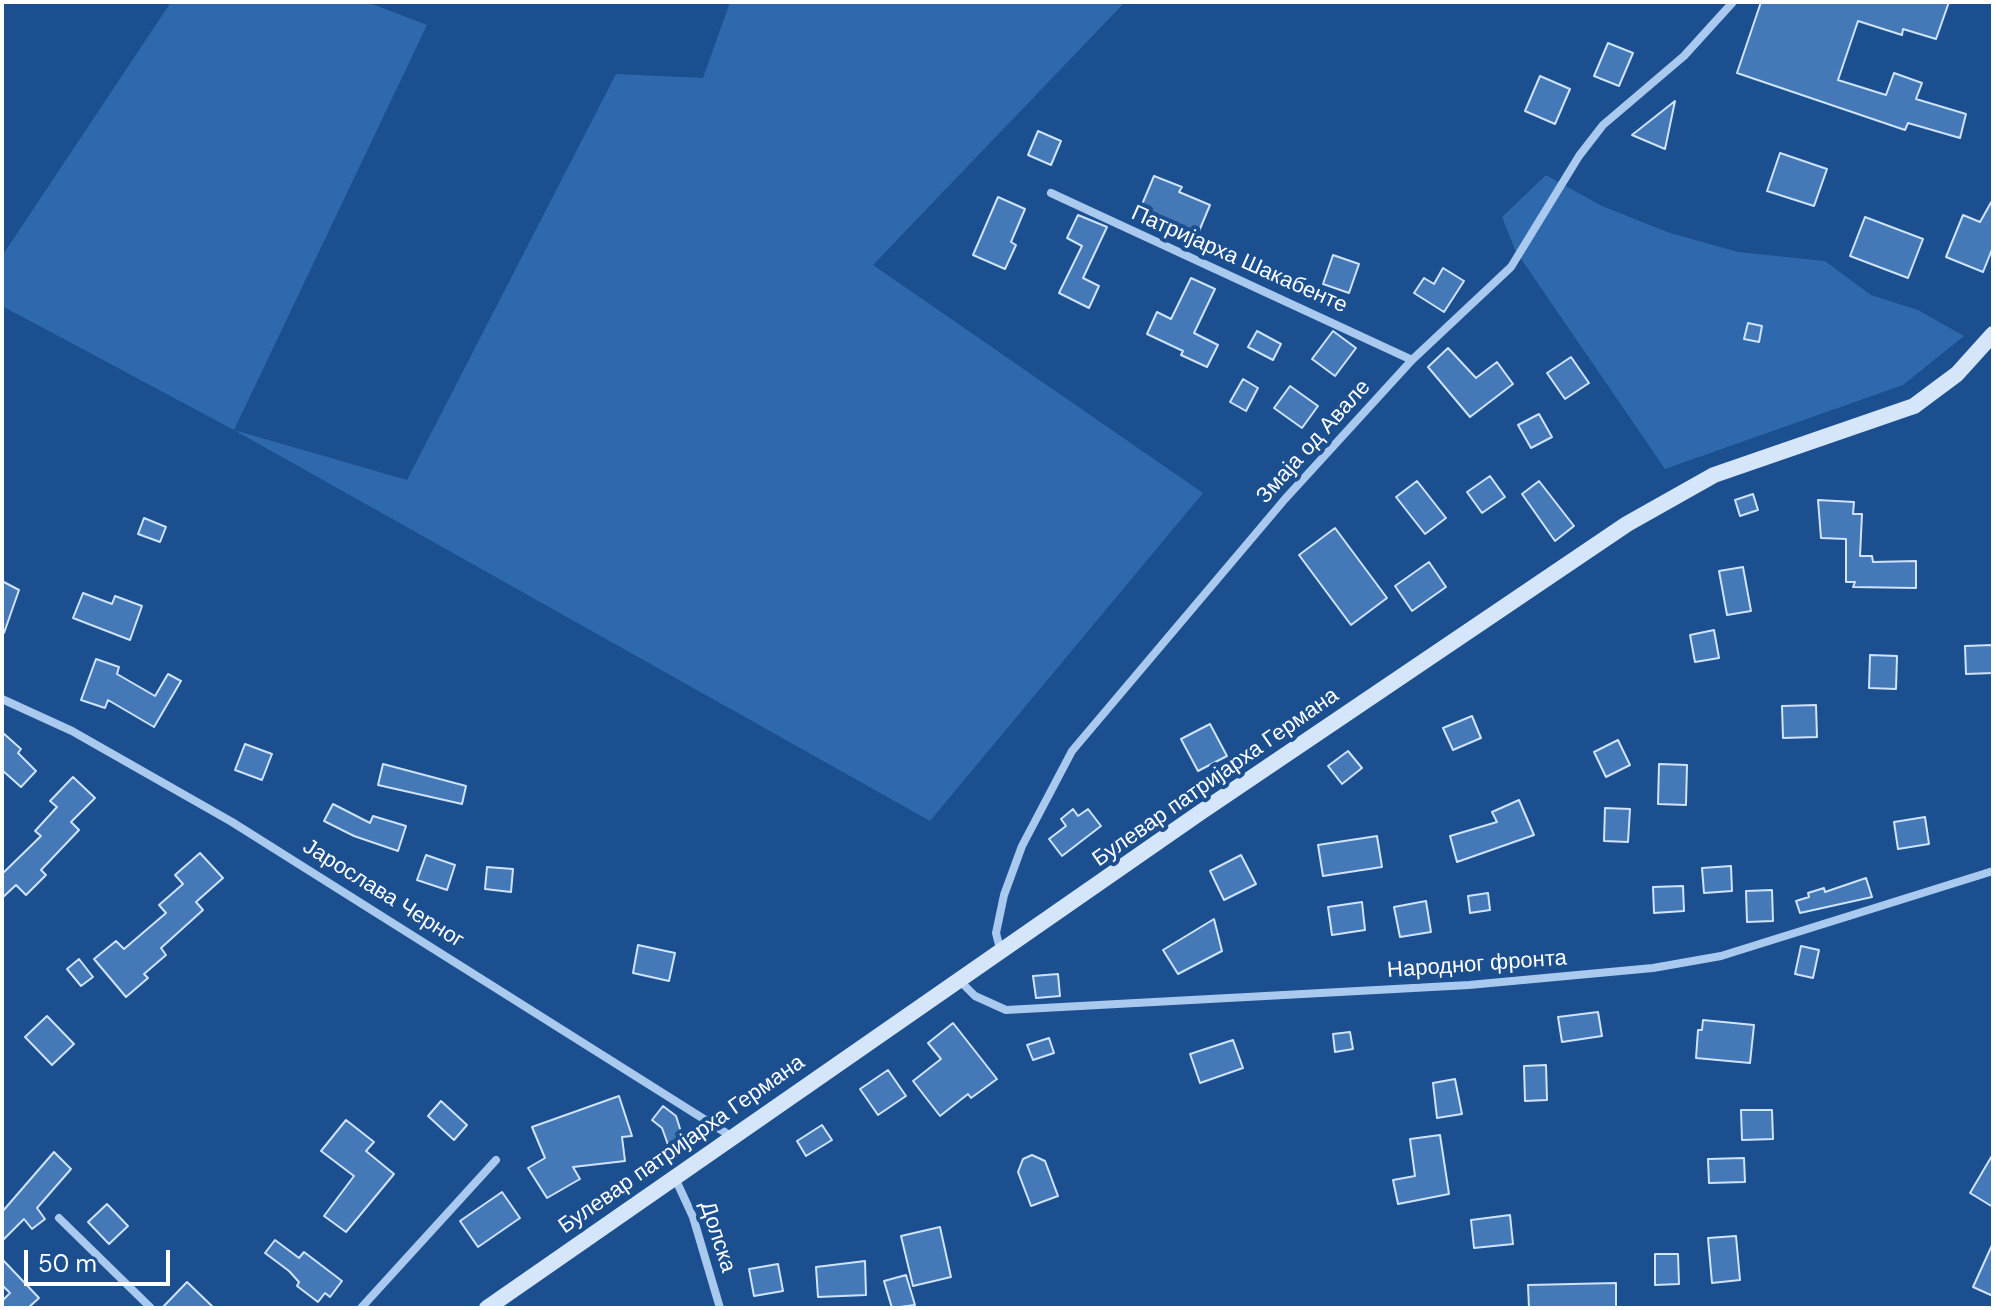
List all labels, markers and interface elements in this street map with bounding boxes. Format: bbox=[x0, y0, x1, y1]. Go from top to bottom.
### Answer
street label: Патријарха Шакабенте bbox=[1127, 200, 1351, 320]
street label: Змаја од Авале bbox=[1252, 375, 1376, 509]
street label: Булевар патријарха Германа bbox=[1088, 683, 1344, 873]
street label: Јарослава Черног bbox=[298, 834, 468, 954]
street label: Народног фронта bbox=[1386, 946, 1568, 984]
street label: Булевар патријарха Германа bbox=[554, 1050, 810, 1240]
street label: Долска bbox=[693, 1198, 741, 1276]
scale bar bbox=[28, 1234, 174, 1284]
text: 50 m bbox=[38, 1248, 97, 1279]

